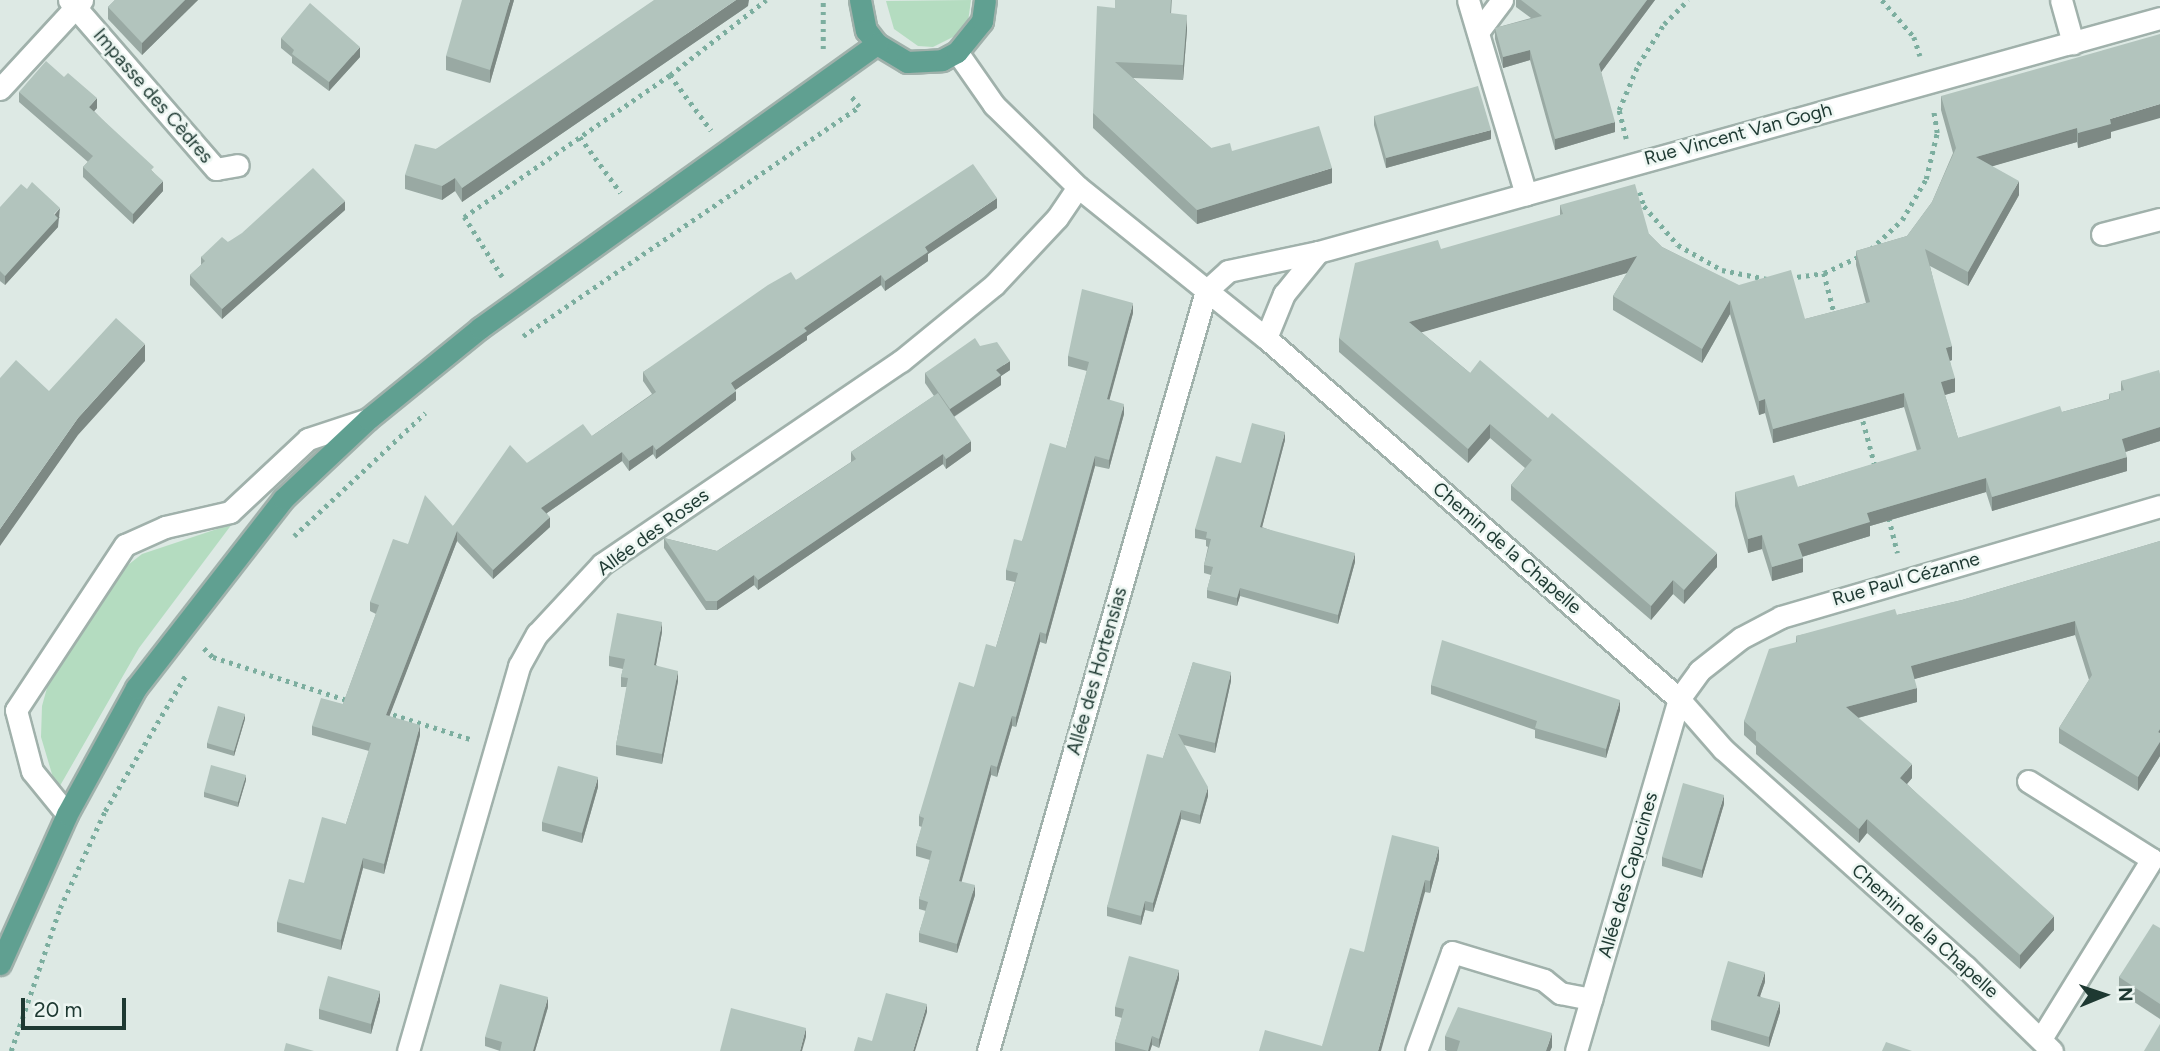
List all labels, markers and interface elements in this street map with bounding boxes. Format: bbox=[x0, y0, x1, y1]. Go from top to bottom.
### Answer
street label: Impasse des Cèdres bbox=[88, 24, 218, 168]
street label: Rue Vincent Van Gogh bbox=[1642, 98, 1834, 170]
street label: Chemin de la Chapelle bbox=[1428, 477, 1586, 619]
street label: Allée des Roses bbox=[593, 484, 713, 580]
street label: Rue Paul Cézanne bbox=[1830, 547, 1982, 611]
street label: Allée des Hortensias bbox=[1062, 585, 1132, 757]
street label: Allée des Capucines bbox=[1593, 789, 1663, 961]
street label: Chemin de la Chapelle bbox=[1847, 859, 2003, 1003]
north arrow bbox=[2069, 960, 2139, 1030]
scale bar bbox=[24, 984, 130, 1028]
text: N bbox=[2114, 987, 2137, 1002]
text: 20 m bbox=[34, 997, 82, 1022]

